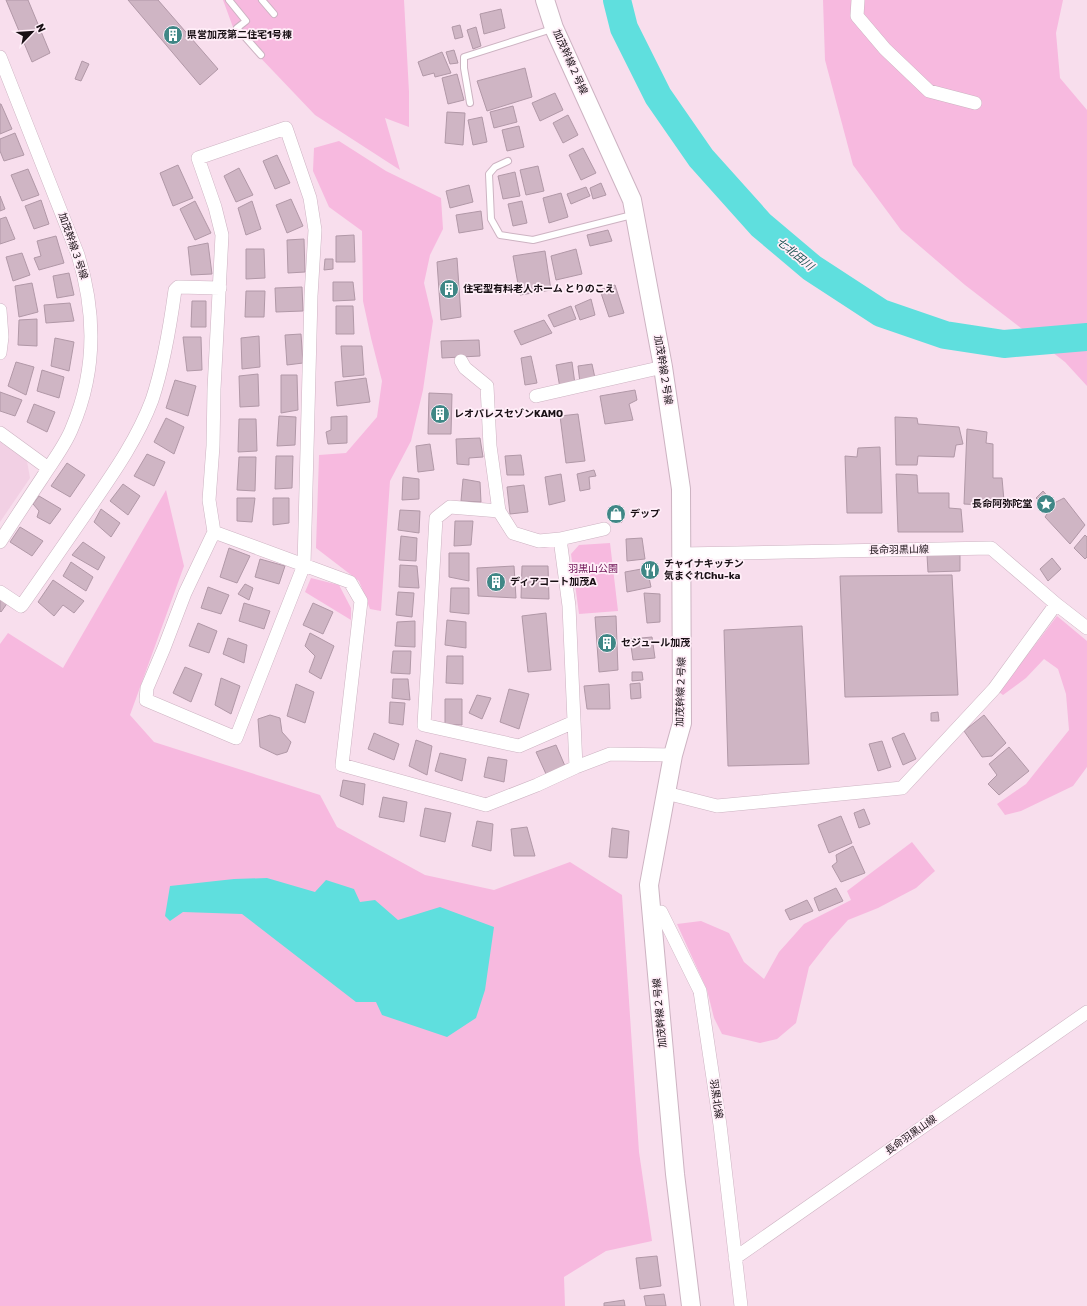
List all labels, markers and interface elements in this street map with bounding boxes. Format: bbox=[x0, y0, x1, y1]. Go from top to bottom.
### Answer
north arrow bbox=[12, 12, 52, 52]
text: N bbox=[33, 22, 48, 34]
building icon: 県営加茂第二住宅1号棟 bbox=[162, 24, 184, 46]
street label: 加茂幹線２号線 bbox=[550, 28, 590, 96]
place label: 県営加茂第二住宅1号棟 bbox=[187, 29, 292, 41]
street label: 加茂幹線３号線 bbox=[56, 211, 90, 281]
water label: 七北田川 bbox=[774, 235, 817, 274]
building icon: 住宅型有料老人ホーム とりのこえ bbox=[438, 278, 460, 300]
place label: 住宅型有料老人ホーム とりのこえ bbox=[463, 283, 615, 295]
street label: 加茂幹線２号線 bbox=[652, 334, 674, 406]
building icon: レオパレスセゾンKAMO bbox=[429, 403, 451, 425]
place label: レオパレスセゾンKAMO bbox=[454, 408, 563, 420]
place icon: 長命阿弥陀堂 bbox=[1035, 493, 1057, 515]
place label: 長命阿弥陀堂 bbox=[972, 498, 1032, 510]
shop icon: デップ bbox=[605, 503, 627, 525]
place label: デップ bbox=[630, 508, 660, 520]
street label: 長命羽黒山線 bbox=[869, 543, 929, 557]
place label: チャイナキッチン 気まぐれChu-ka bbox=[664, 558, 744, 582]
restaurant icon: チャイナキッチン 気まぐれChu-ka bbox=[639, 559, 661, 581]
park label: 羽黒山公園 bbox=[568, 563, 618, 575]
building icon: ディアコート加茂A bbox=[485, 571, 507, 593]
place label: ディアコート加茂A bbox=[510, 576, 597, 588]
building icon: セジュール加茂 bbox=[596, 632, 618, 654]
place label: セジュール加茂 bbox=[621, 637, 690, 649]
street label: 加茂幹線２号線 bbox=[674, 657, 688, 727]
street label: 加茂幹線２号線 bbox=[651, 978, 669, 1048]
street label: 羽黒北線 bbox=[707, 1078, 725, 1120]
street label: 長命羽黒山線 bbox=[883, 1113, 939, 1157]

